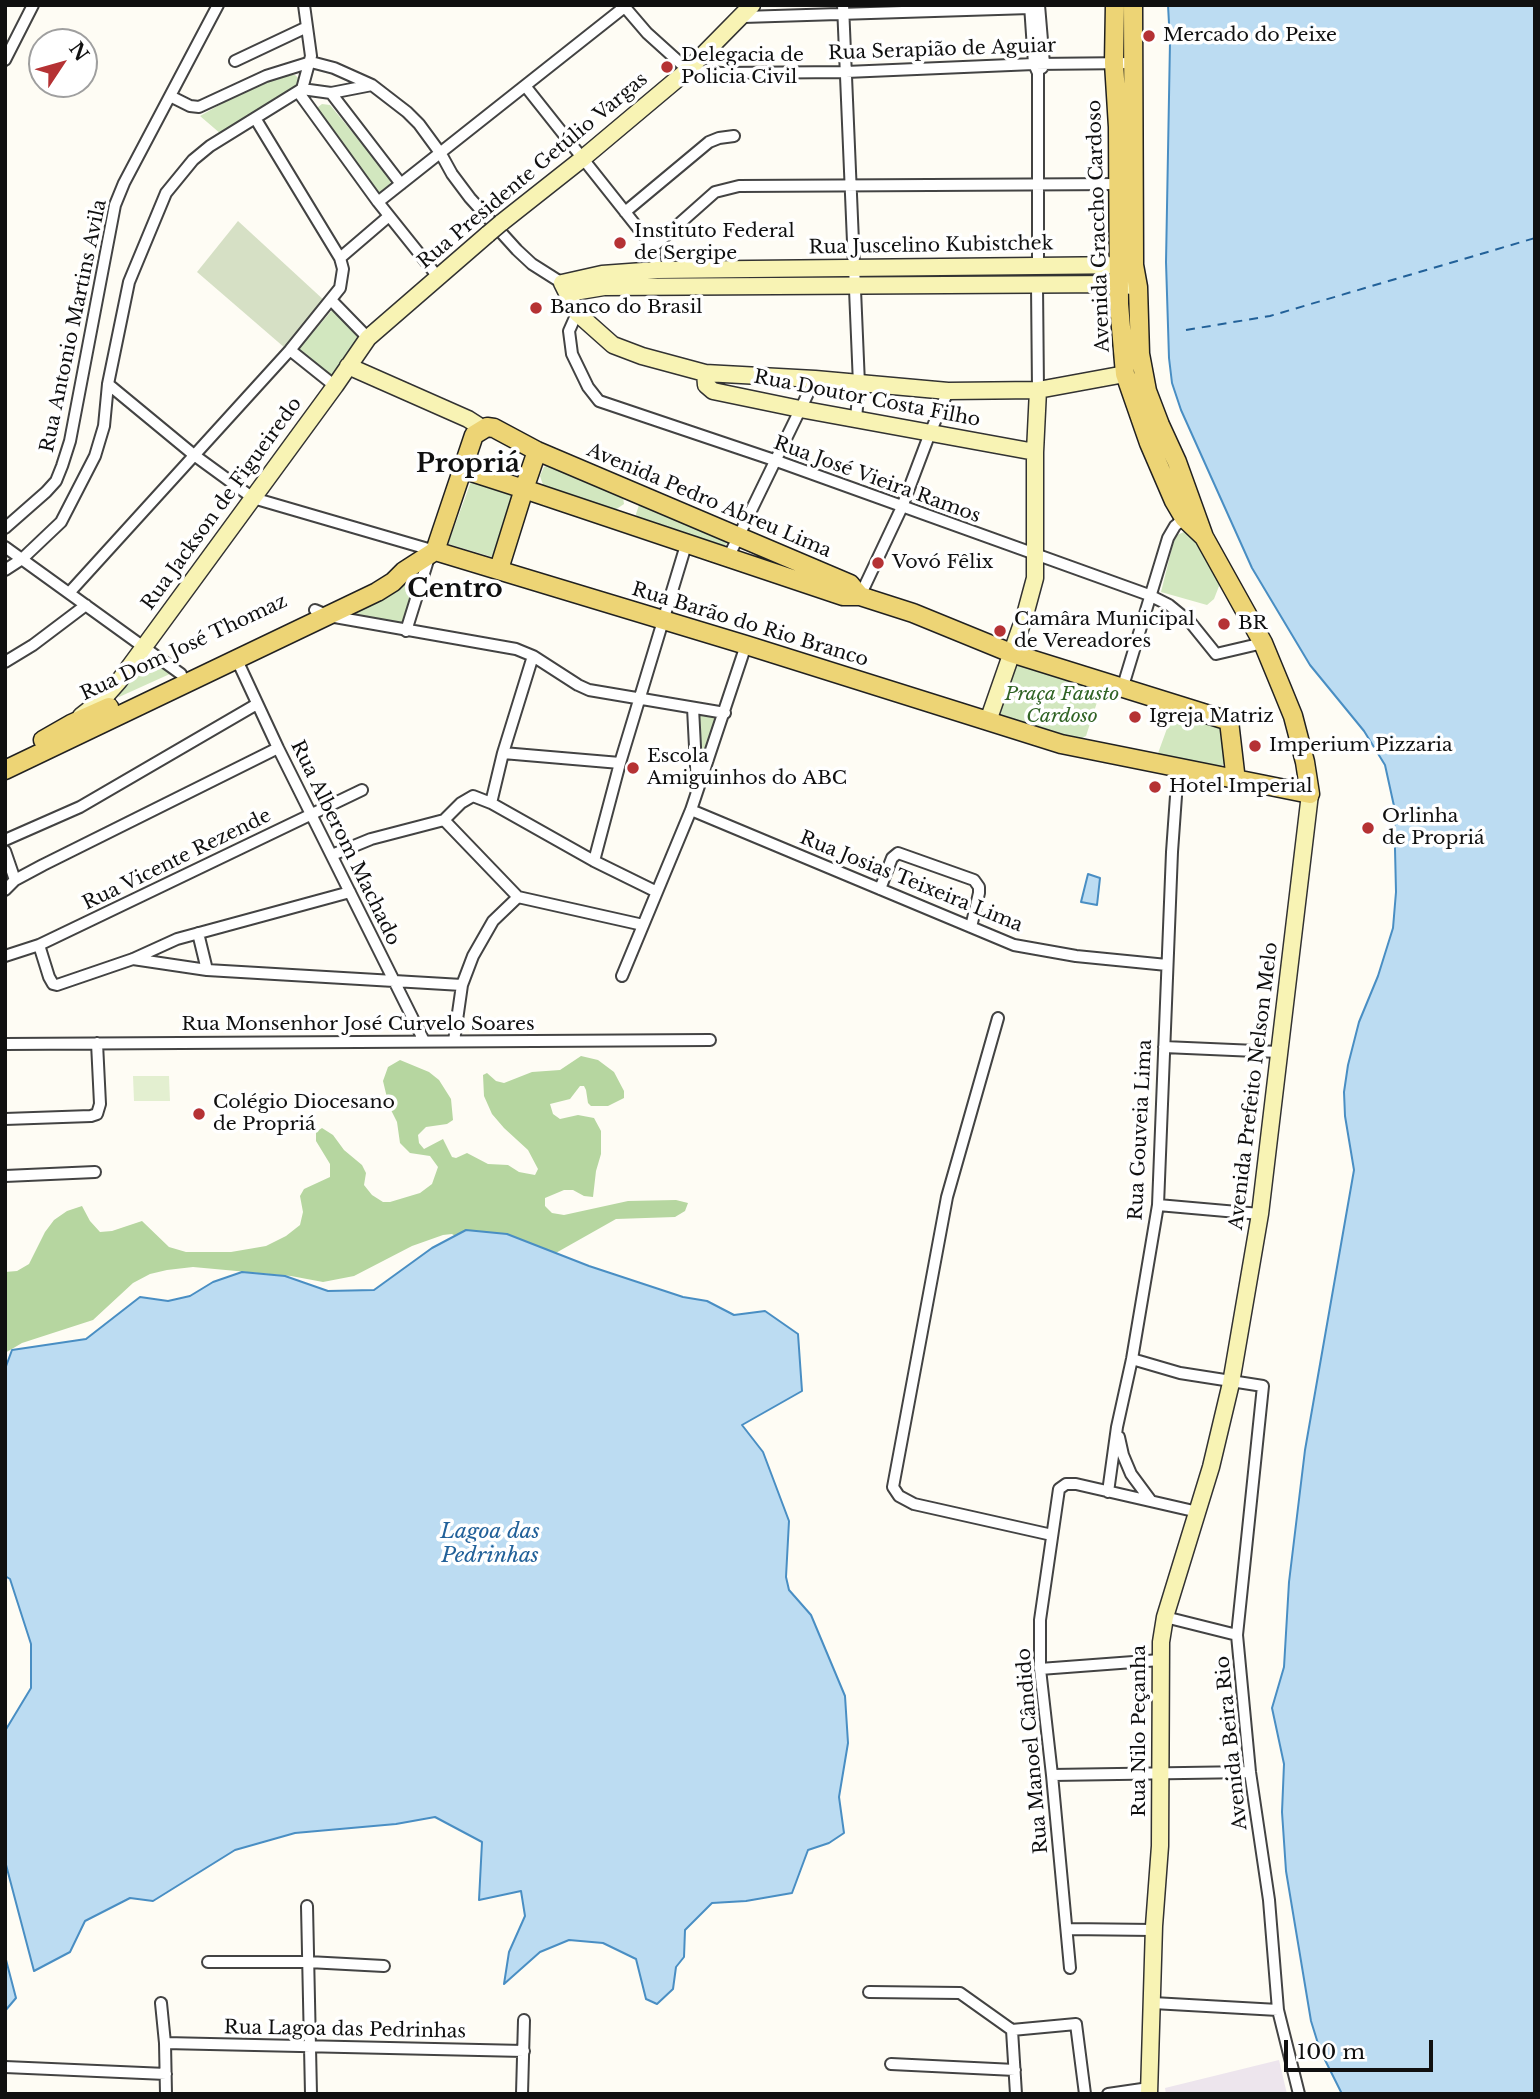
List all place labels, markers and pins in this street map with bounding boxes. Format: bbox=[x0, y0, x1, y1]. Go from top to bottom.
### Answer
place label: Mercado do Peixe bbox=[1163, 25, 1337, 47]
marker: Mercado do Peixe bbox=[1141, 28, 1157, 44]
place label: Delegacia de Policia Civil bbox=[681, 45, 804, 89]
marker: Delegacia de Policia Civil bbox=[659, 59, 675, 75]
place label: Instituto Federal de Sergipe bbox=[634, 221, 795, 265]
marker: Instituto Federal de Sergipe bbox=[612, 235, 628, 251]
place label: Banco do Brasil bbox=[550, 297, 702, 319]
marker: Banco do Brasil bbox=[528, 300, 544, 316]
place label: Vovó Fêlix bbox=[892, 552, 993, 574]
marker: Vovó Fêlix bbox=[870, 555, 886, 571]
place label: Camâra Municipal de Vereadores bbox=[1014, 609, 1195, 653]
place label: BR bbox=[1238, 613, 1267, 635]
marker: BR bbox=[1216, 616, 1232, 632]
marker: Camâra Municipal de Vereadores bbox=[992, 623, 1008, 639]
place label: Igreja Matriz bbox=[1149, 706, 1274, 728]
marker: Igreja Matriz bbox=[1127, 709, 1143, 725]
place label: Imperium Pizzaria bbox=[1269, 735, 1452, 757]
marker: Imperium Pizzaria bbox=[1247, 738, 1263, 754]
place label: Escola Amiguinhos do ABC bbox=[647, 746, 847, 790]
marker: Escola Amiguinhos do ABC bbox=[625, 760, 641, 776]
place label: Hotel Imperial bbox=[1169, 776, 1312, 798]
marker: Hotel Imperial bbox=[1147, 779, 1163, 795]
place label: Orlinha de Propriá bbox=[1382, 806, 1484, 850]
marker: Orlinha de Propriá bbox=[1360, 820, 1376, 836]
place label: Colégio Diocesano de Propriá bbox=[213, 1092, 395, 1136]
marker: Colégio Diocesano de Propriá bbox=[191, 1106, 207, 1122]

